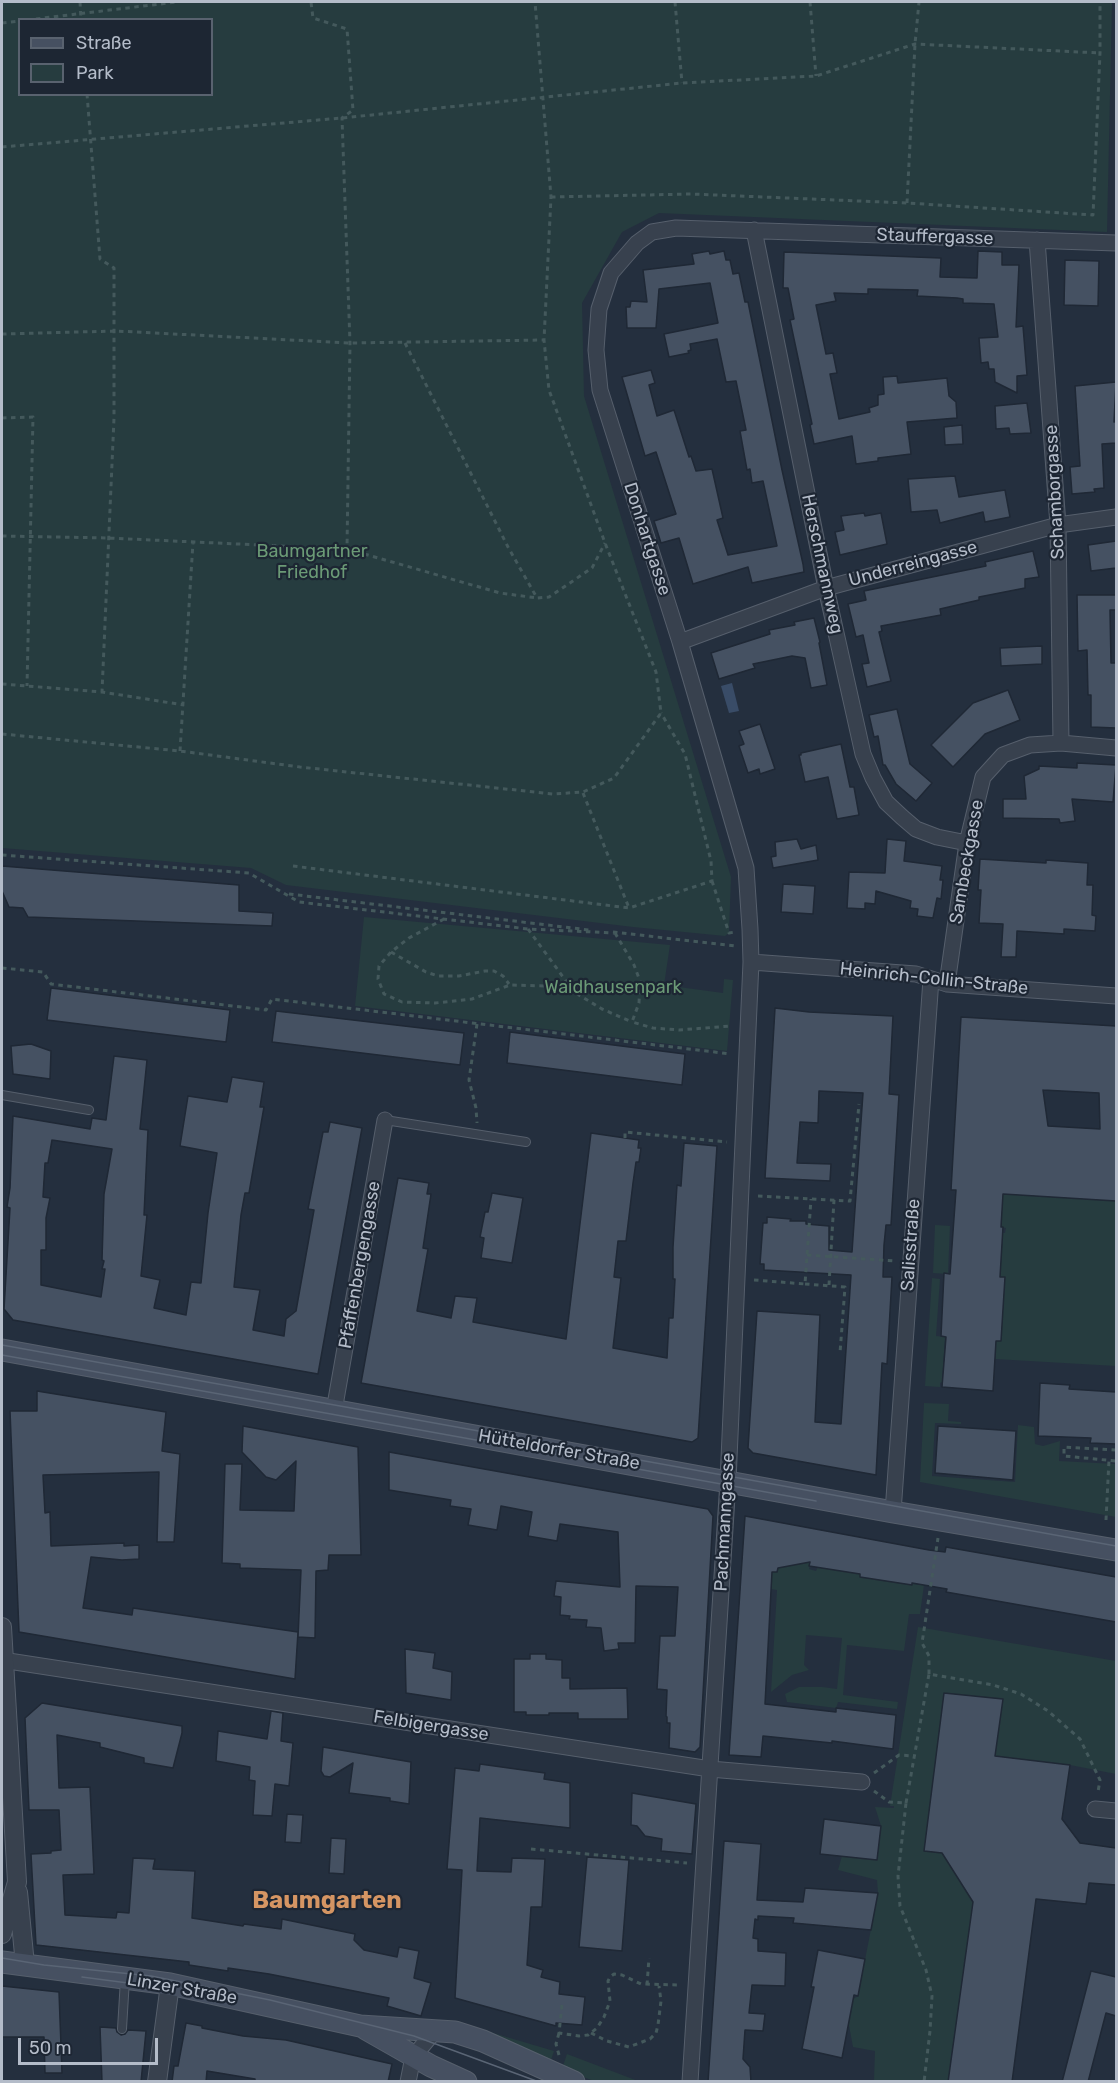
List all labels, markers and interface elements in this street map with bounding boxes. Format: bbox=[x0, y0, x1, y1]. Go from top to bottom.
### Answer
legend bbox=[18, 18, 213, 96]
text: Straße bbox=[76, 32, 132, 54]
text: Park bbox=[76, 62, 113, 84]
street label: Stauffergasse bbox=[876, 224, 994, 250]
street label: Schamborgasse bbox=[1041, 424, 1069, 560]
street label: Donhartgasse bbox=[619, 480, 675, 598]
street label: Herschmannweg bbox=[797, 492, 847, 636]
street label: Underreingasse bbox=[846, 536, 980, 592]
park label: Baumgartner Friedhof bbox=[256, 541, 368, 584]
street label: Sambeckgasse bbox=[945, 798, 989, 926]
street label: Heinrich-Collin-Straße bbox=[839, 958, 1029, 1000]
park label: Waidhausenpark bbox=[544, 977, 682, 999]
street label: Pfaffenbergengasse bbox=[335, 1180, 385, 1350]
street label: Salisstraße bbox=[897, 1198, 925, 1292]
street label: Hütteldorfer Straße bbox=[477, 1425, 641, 1475]
street label: Pachmanngasse bbox=[711, 1452, 739, 1592]
street label: Felbigergasse bbox=[372, 1706, 490, 1746]
district label: Baumgarten bbox=[252, 1887, 402, 1915]
street label: Linzer Straße bbox=[125, 1969, 239, 2009]
scale bar bbox=[21, 2026, 160, 2064]
text: 50 m bbox=[29, 2037, 72, 2059]

